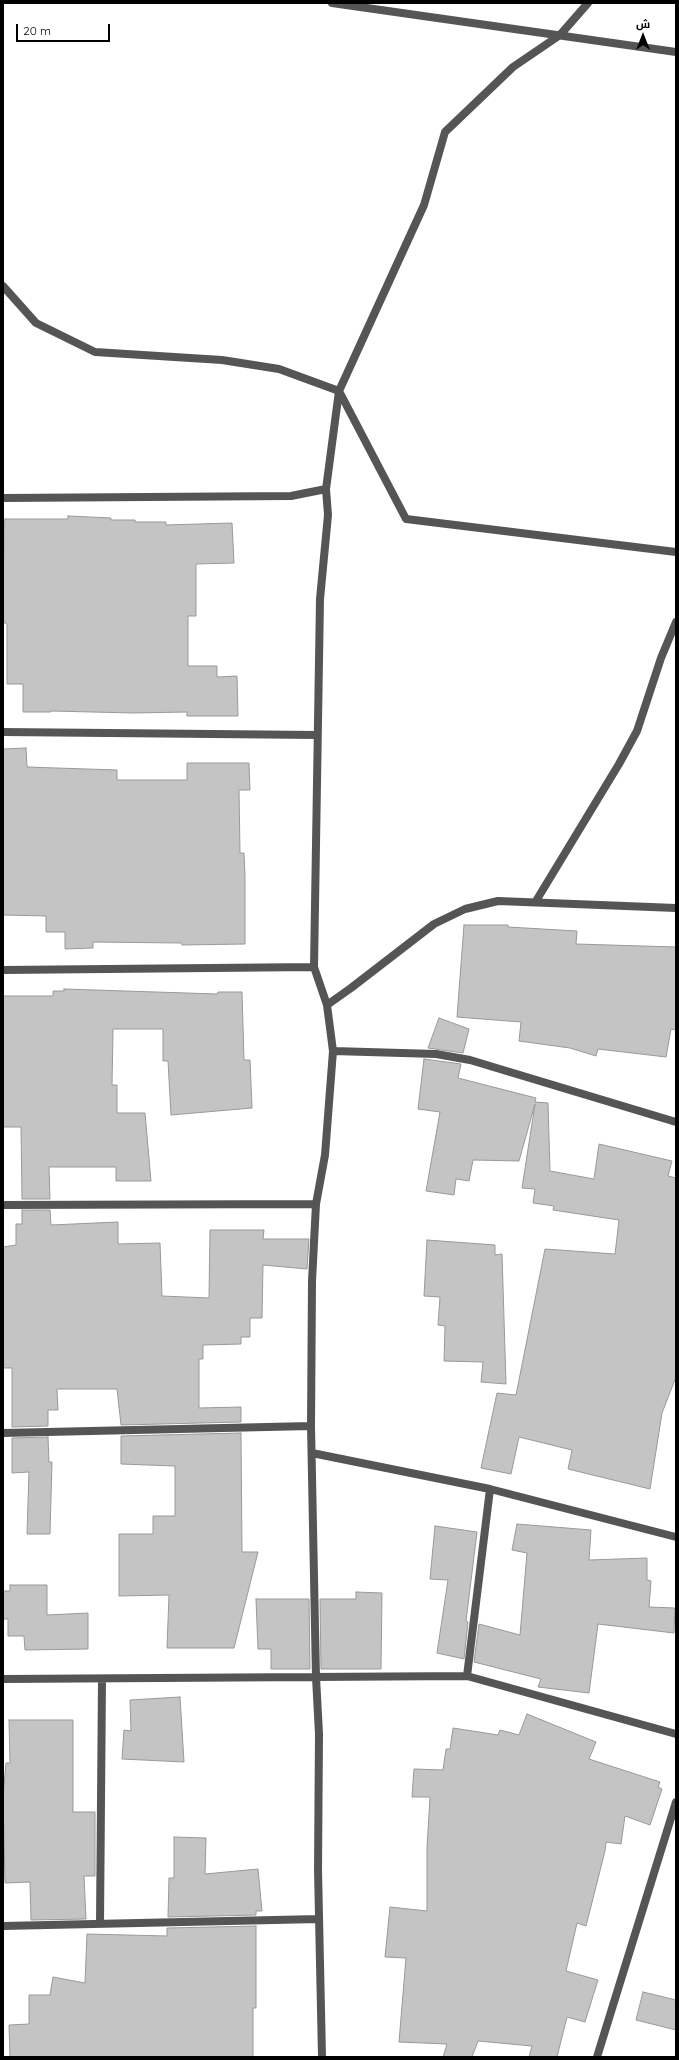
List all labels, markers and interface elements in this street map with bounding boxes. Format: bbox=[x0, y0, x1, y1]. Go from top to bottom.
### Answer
scale bar bbox=[18, 16, 112, 42]
north arrow bbox=[623, 16, 663, 56]
text: ش bbox=[636, 17, 650, 31]
text: 20 m bbox=[23, 23, 51, 38]

